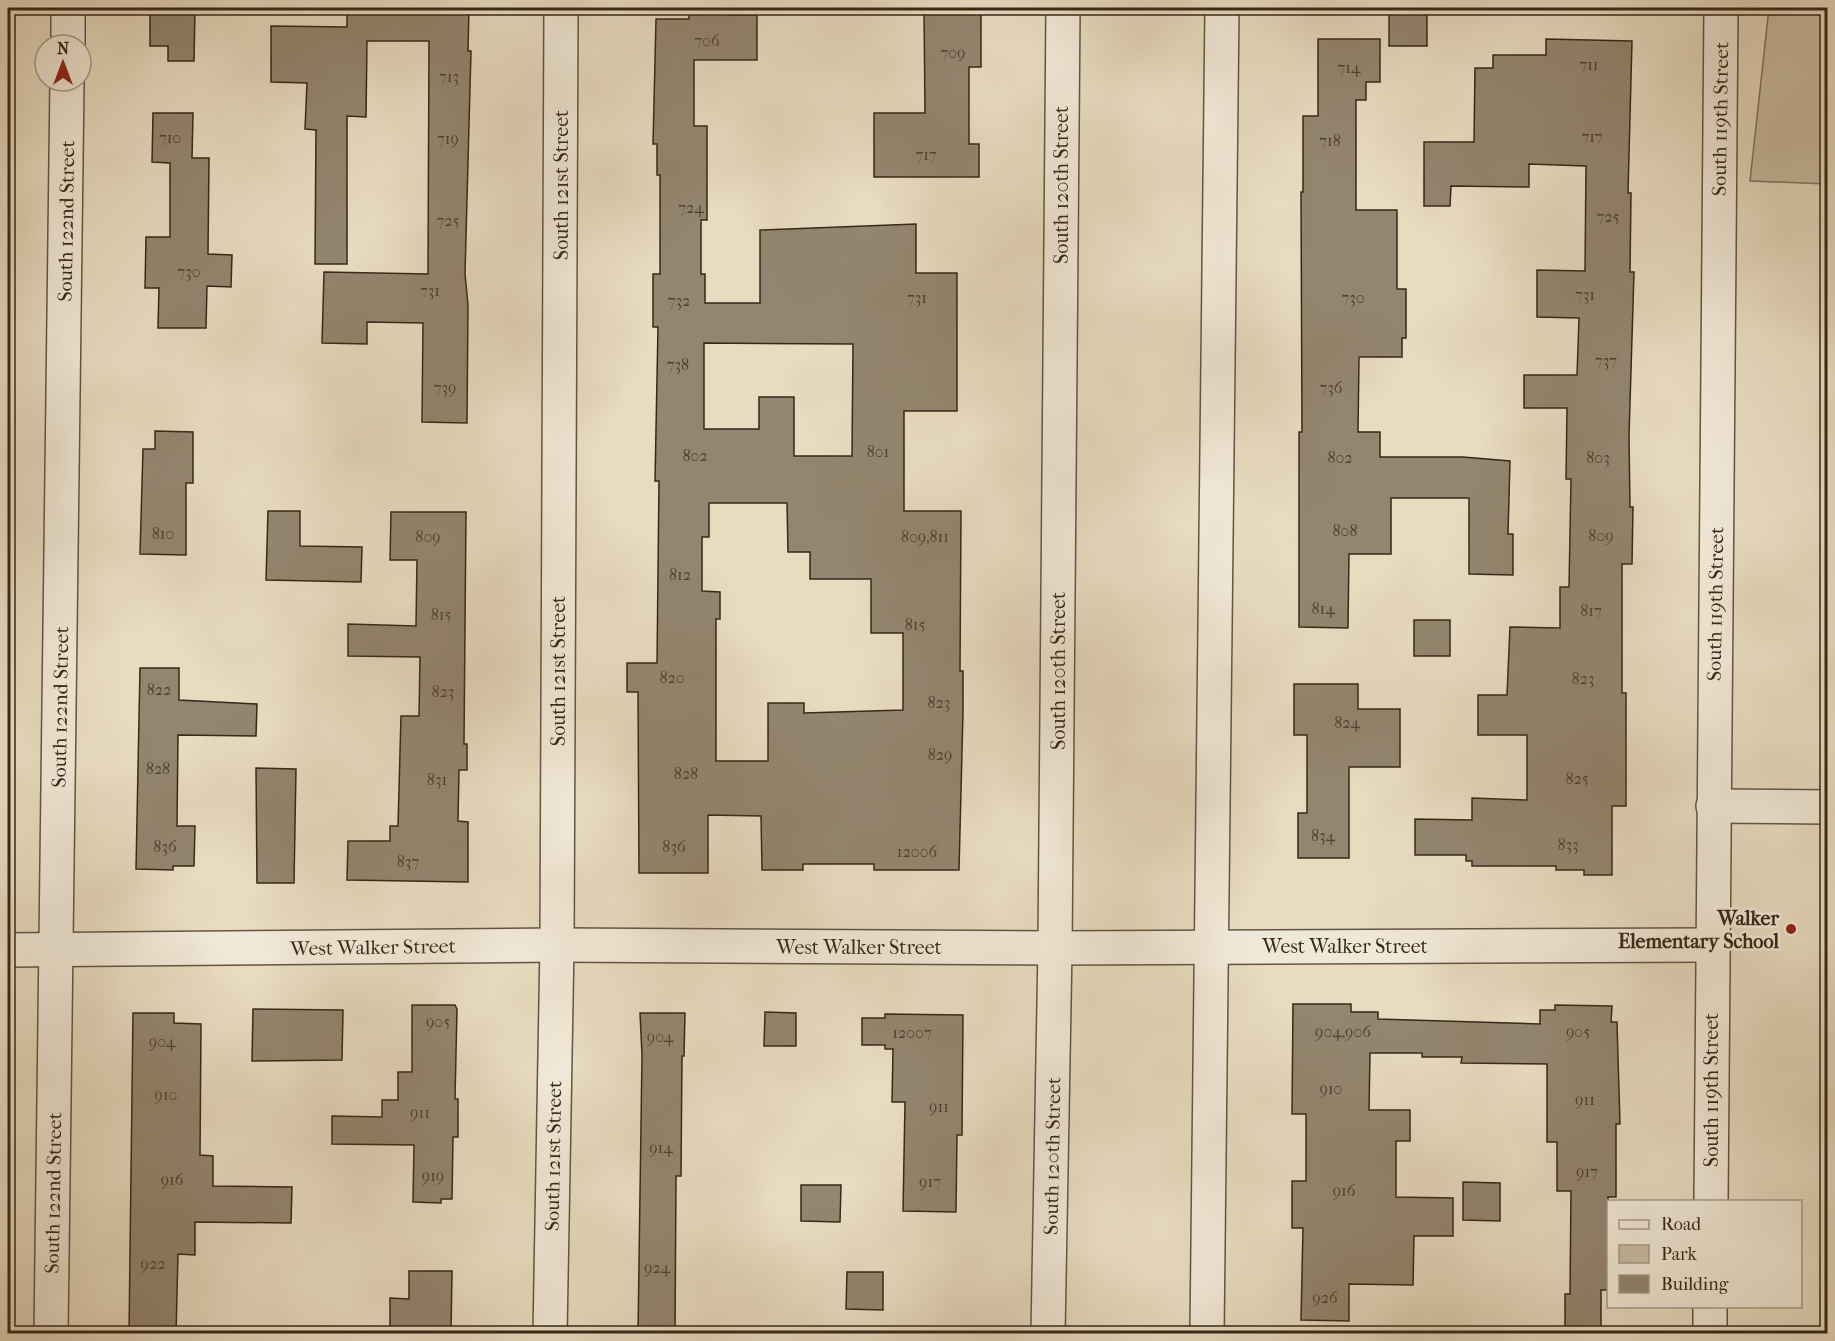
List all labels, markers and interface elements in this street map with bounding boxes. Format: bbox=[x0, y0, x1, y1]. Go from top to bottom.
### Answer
house number: 706 bbox=[694, 31, 720, 50]
north arrow bbox=[33, 33, 93, 93]
text: N bbox=[57, 39, 70, 58]
street label: South 119th Street bbox=[1708, 42, 1733, 196]
house number: 709 bbox=[941, 43, 965, 62]
house number: 711 bbox=[1579, 55, 1599, 74]
house number: 714 bbox=[1338, 58, 1361, 77]
house number: 713 bbox=[439, 67, 459, 86]
street label: South 120th Street bbox=[1050, 106, 1073, 264]
street label: South 121st Street bbox=[550, 110, 573, 260]
house number: 717 bbox=[1581, 127, 1603, 146]
house number: 710 bbox=[159, 128, 181, 147]
house number: 719 bbox=[437, 129, 459, 148]
house number: 718 bbox=[1319, 131, 1341, 150]
street label: South 122nd Street bbox=[54, 140, 79, 302]
house number: 717 bbox=[915, 145, 937, 164]
house number: 724 bbox=[678, 198, 704, 217]
house number: 725 bbox=[1597, 207, 1619, 226]
house number: 725 bbox=[437, 211, 459, 230]
house number: 730 bbox=[177, 262, 201, 281]
house number: 731 bbox=[420, 281, 440, 300]
house number: 731 bbox=[1575, 285, 1595, 304]
house number: 731 bbox=[907, 288, 927, 307]
house number: 730 bbox=[1341, 288, 1365, 307]
house number: 732 bbox=[668, 291, 690, 310]
house number: 737 bbox=[1595, 351, 1617, 370]
house number: 738 bbox=[667, 355, 689, 374]
house number: 739 bbox=[434, 378, 456, 397]
house number: 736 bbox=[1320, 378, 1343, 397]
house number: 801 bbox=[867, 442, 889, 461]
house number: 802 bbox=[682, 446, 708, 465]
house number: 802 bbox=[1327, 448, 1353, 467]
house number: 803 bbox=[1586, 448, 1610, 467]
house number: 808 bbox=[1333, 521, 1357, 540]
house number: 810 bbox=[152, 524, 174, 543]
house number: 809 bbox=[1588, 526, 1614, 545]
house number: 809 bbox=[415, 527, 441, 546]
house number: 809,811 bbox=[901, 527, 949, 546]
street label: South 119th Street bbox=[1703, 527, 1728, 681]
house number: 812 bbox=[669, 565, 691, 584]
street label: South 120th Street bbox=[1047, 592, 1070, 750]
street label: South 121st Street bbox=[547, 596, 570, 746]
house number: 814 bbox=[1311, 599, 1335, 618]
house number: 817 bbox=[1580, 601, 1602, 620]
house number: 815 bbox=[431, 605, 451, 624]
house number: 815 bbox=[905, 615, 925, 634]
street label: South 122nd Street bbox=[48, 626, 73, 788]
house number: 820 bbox=[659, 668, 685, 687]
house number: 823 bbox=[1572, 669, 1594, 688]
house number: 822 bbox=[147, 680, 171, 699]
house number: 823 bbox=[432, 682, 454, 701]
house number: 823 bbox=[928, 693, 950, 712]
house number: 824 bbox=[1334, 713, 1360, 732]
house number: 829 bbox=[928, 745, 952, 764]
house number: 828 bbox=[146, 759, 170, 778]
house number: 828 bbox=[674, 764, 698, 783]
house number: 825 bbox=[1565, 769, 1589, 788]
house number: 831 bbox=[427, 770, 447, 789]
house number: 834 bbox=[1311, 826, 1336, 845]
house number: 833 bbox=[1557, 835, 1579, 854]
house number: 836 bbox=[153, 837, 177, 856]
house number: 836 bbox=[662, 837, 686, 856]
house number: 12006 bbox=[897, 842, 937, 861]
house number: 837 bbox=[397, 852, 419, 871]
place label: Walker Elementary School bbox=[1618, 907, 1779, 953]
marker: Walker Elementary School bbox=[1784, 922, 1798, 936]
street label: West Walker Street bbox=[289, 935, 456, 960]
street label: West Walker Street bbox=[1261, 935, 1428, 958]
street label: West Walker Street bbox=[775, 936, 942, 959]
house number: 905 bbox=[426, 1012, 450, 1031]
street label: South 119th Street bbox=[1700, 1013, 1723, 1167]
house number: 904,906 bbox=[1315, 1022, 1371, 1041]
house number: 905 bbox=[1566, 1022, 1590, 1041]
house number: 12007 bbox=[892, 1023, 932, 1042]
house number: 904 bbox=[647, 1027, 674, 1046]
house number: 904 bbox=[149, 1032, 176, 1051]
street label: South 120th Street bbox=[1040, 1077, 1065, 1235]
house number: 910 bbox=[1320, 1079, 1342, 1098]
street label: South 121st Street bbox=[541, 1081, 566, 1231]
house number: 910 bbox=[155, 1085, 177, 1104]
house number: 911 bbox=[1575, 1090, 1595, 1109]
house number: 911 bbox=[929, 1097, 949, 1116]
house number: 911 bbox=[410, 1103, 430, 1122]
street label: South 122nd Street bbox=[41, 1112, 66, 1274]
house number: 914 bbox=[649, 1138, 673, 1157]
house number: 917 bbox=[1576, 1162, 1598, 1181]
house number: 919 bbox=[422, 1166, 444, 1185]
house number: 916 bbox=[161, 1170, 184, 1189]
house number: 917 bbox=[919, 1172, 941, 1191]
house number: 916 bbox=[1333, 1181, 1356, 1200]
legend bbox=[1607, 1200, 1802, 1308]
text: Road bbox=[1661, 1214, 1701, 1235]
text: Park bbox=[1661, 1244, 1698, 1265]
house number: 922 bbox=[141, 1254, 165, 1273]
house number: 924 bbox=[644, 1258, 671, 1277]
text: Building bbox=[1661, 1274, 1729, 1295]
house number: 926 bbox=[1312, 1288, 1338, 1307]

